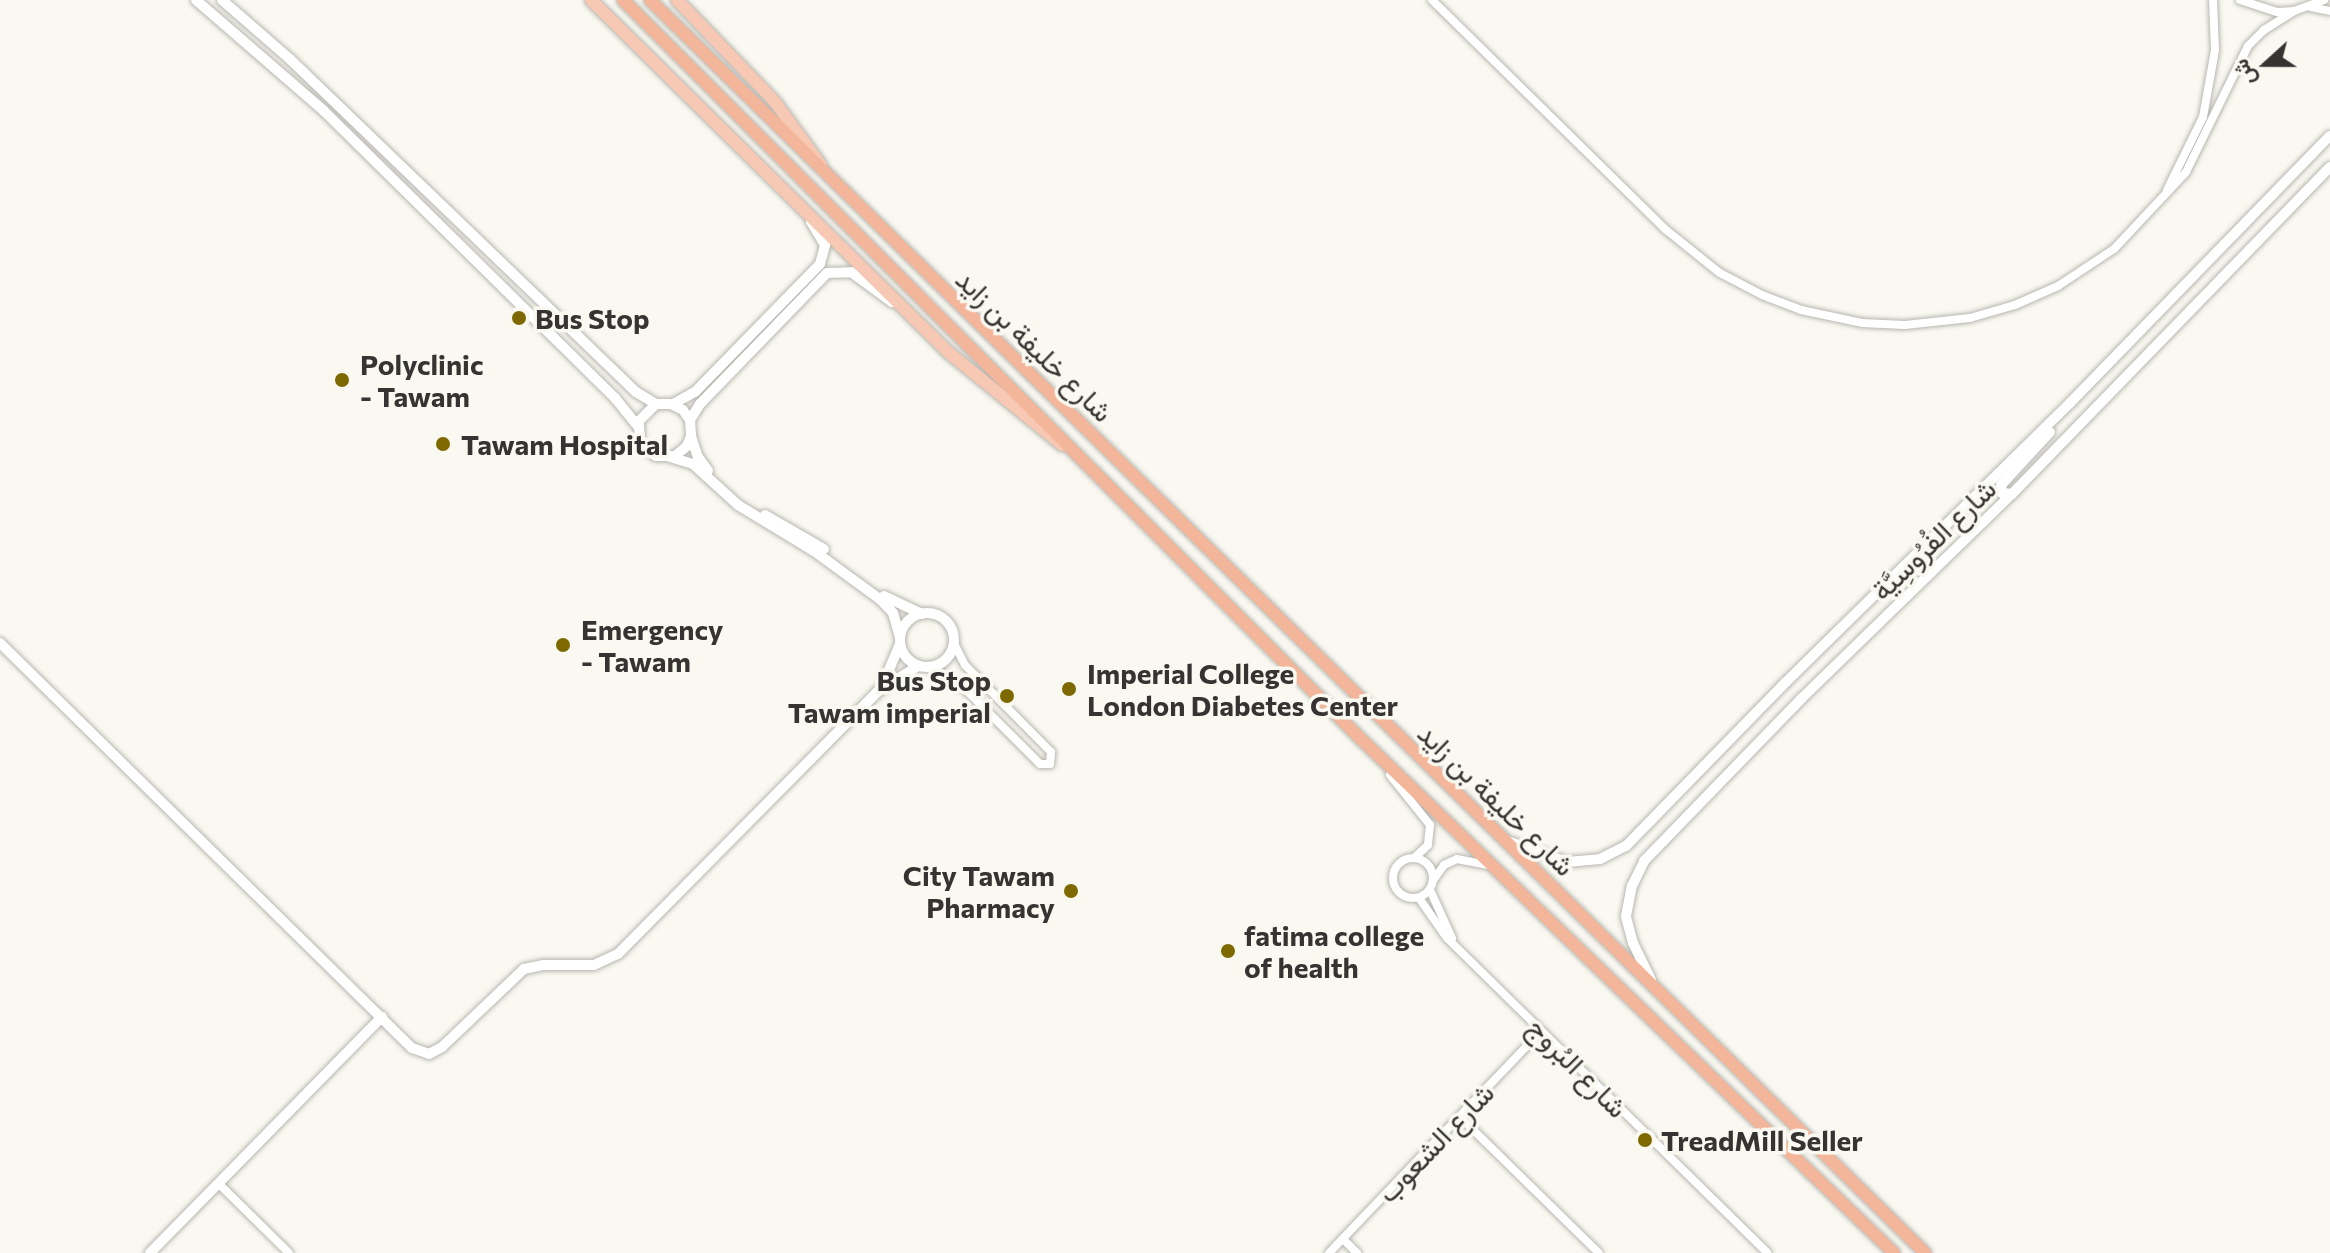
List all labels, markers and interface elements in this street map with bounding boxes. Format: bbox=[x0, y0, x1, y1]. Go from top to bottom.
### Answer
north arrow bbox=[2226, 24, 2306, 104]
text: ش bbox=[2226, 56, 2260, 90]
street label: شارع خليفة بن زايد bbox=[950, 262, 1120, 428]
place label: Bus Stop bbox=[535, 301, 649, 335]
marker: Bus Stop bbox=[510, 309, 528, 327]
place label: Polyclinic - Tawam bbox=[360, 347, 483, 413]
marker: Polyclinic - Tawam bbox=[331, 369, 353, 391]
place label: Tawam Hospital bbox=[461, 427, 668, 461]
marker: Tawam Hospital bbox=[432, 433, 454, 455]
street label: شارع الفُرُوسِيَّة bbox=[1864, 471, 2002, 607]
place label: Emergency - Tawam bbox=[581, 612, 723, 678]
marker: Emergency - Tawam bbox=[552, 634, 574, 656]
place label: Imperial College London Diabetes Center bbox=[1087, 656, 1398, 722]
place label: Bus Stop Tawam imperial bbox=[788, 663, 991, 729]
marker: Imperial College London Diabetes Center bbox=[1058, 678, 1080, 700]
marker: Bus Stop Tawam imperial bbox=[998, 687, 1016, 705]
street label: شارع خليفة بن زايد bbox=[1412, 716, 1582, 882]
place label: City Tawam Pharmacy bbox=[903, 858, 1055, 924]
marker: City Tawam Pharmacy bbox=[1062, 882, 1080, 900]
place label: fatima college of health bbox=[1244, 918, 1424, 984]
marker: fatima college of health bbox=[1219, 942, 1237, 960]
street label: شارع البُروج bbox=[1521, 1010, 1635, 1124]
street label: شارع الشعوب bbox=[1370, 1075, 1500, 1209]
place label: TreadMill Seller bbox=[1661, 1123, 1863, 1157]
marker: TreadMill Seller bbox=[1636, 1131, 1654, 1149]

